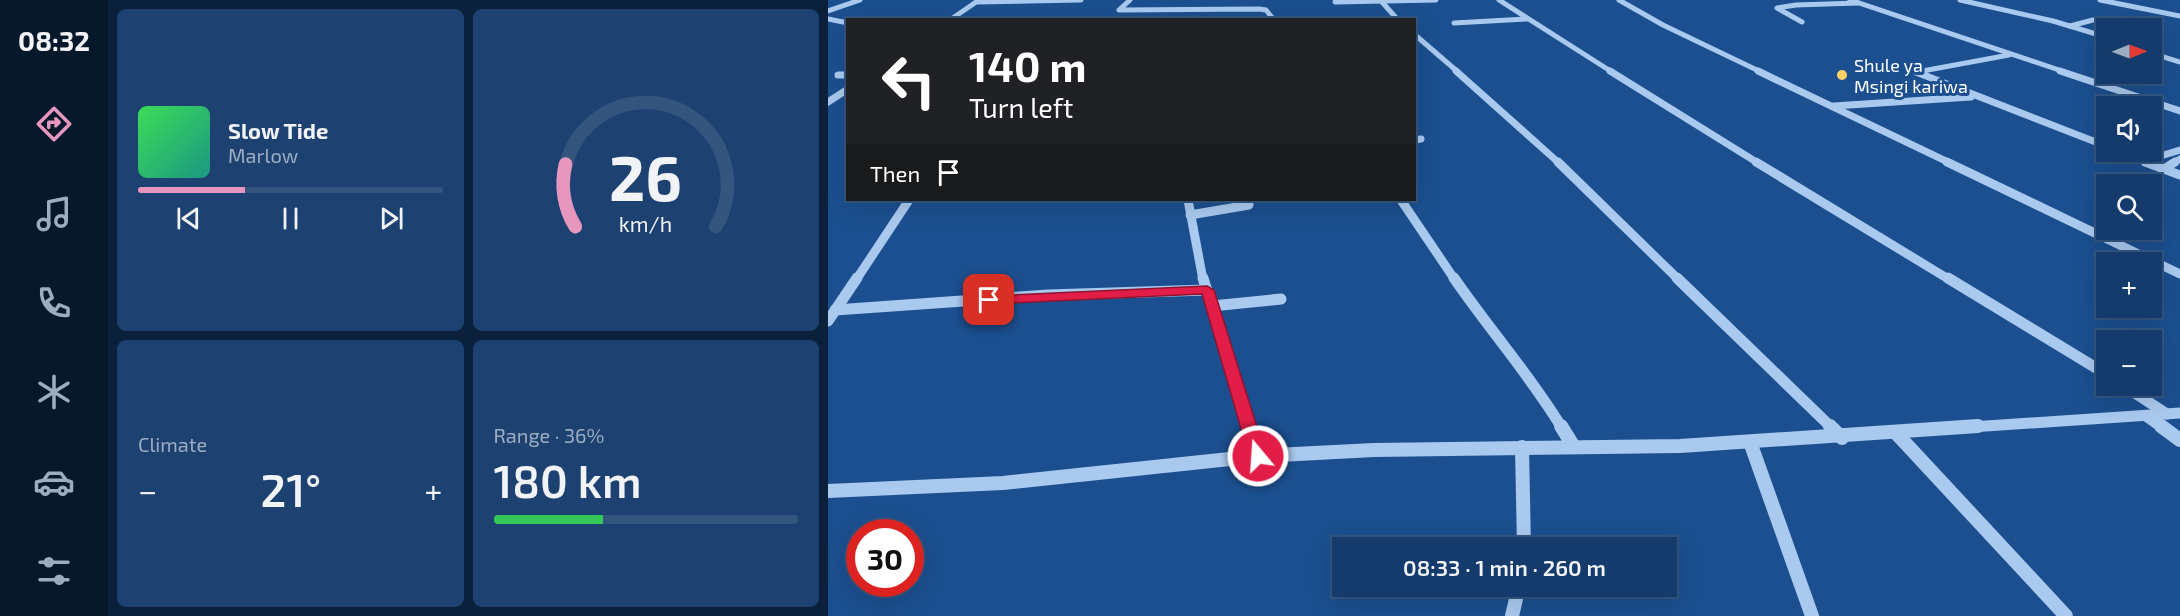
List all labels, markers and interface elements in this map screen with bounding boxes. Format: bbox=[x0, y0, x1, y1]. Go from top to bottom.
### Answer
north arrow bbox=[2096, 18, 2162, 84]
map controls bbox=[2096, 18, 2162, 396]
text: 08:32 bbox=[18, 24, 90, 56]
text: 140 m bbox=[969, 40, 1086, 90]
icon: left bbox=[870, 42, 948, 120]
place label: Shule ya Msingi kariwa bbox=[1854, 54, 1968, 97]
marker: Shule ya Msingi kariwa bbox=[1835, 68, 1849, 82]
text: Turn left bbox=[969, 91, 1073, 123]
button: sound bbox=[2096, 96, 2162, 162]
icon: directions bbox=[33, 103, 75, 145]
text: Slow Tide bbox=[228, 117, 328, 143]
text: 26 bbox=[609, 139, 682, 214]
text: Marlow bbox=[228, 143, 298, 167]
icon: arrive bbox=[932, 156, 965, 189]
text: Then bbox=[870, 160, 920, 186]
button: search bbox=[2096, 174, 2162, 240]
icon: music bbox=[33, 193, 75, 235]
icon: previous bbox=[172, 202, 205, 235]
icon: pause bbox=[274, 202, 307, 235]
icon: next bbox=[375, 202, 408, 235]
text: km/h bbox=[619, 212, 672, 237]
button: + bbox=[2096, 252, 2162, 318]
pin bbox=[963, 274, 1014, 325]
icon: phone bbox=[33, 282, 75, 324]
icon: arrive bbox=[972, 283, 1005, 316]
button: − bbox=[2096, 330, 2162, 396]
icon: climate bbox=[33, 371, 75, 413]
text: Range · 36% bbox=[494, 423, 604, 447]
position arrow bbox=[1226, 424, 1290, 488]
text: Climate bbox=[138, 432, 207, 456]
text: 180 km bbox=[494, 453, 642, 507]
icon: car bbox=[33, 461, 75, 503]
text: 21° bbox=[261, 462, 321, 516]
text: − bbox=[138, 470, 157, 510]
text: + bbox=[424, 470, 443, 510]
speed limit sign: 30 bbox=[846, 519, 924, 597]
icon: filters bbox=[33, 550, 75, 592]
text: 08:33 · 1 min · 260 m bbox=[1403, 554, 1606, 580]

